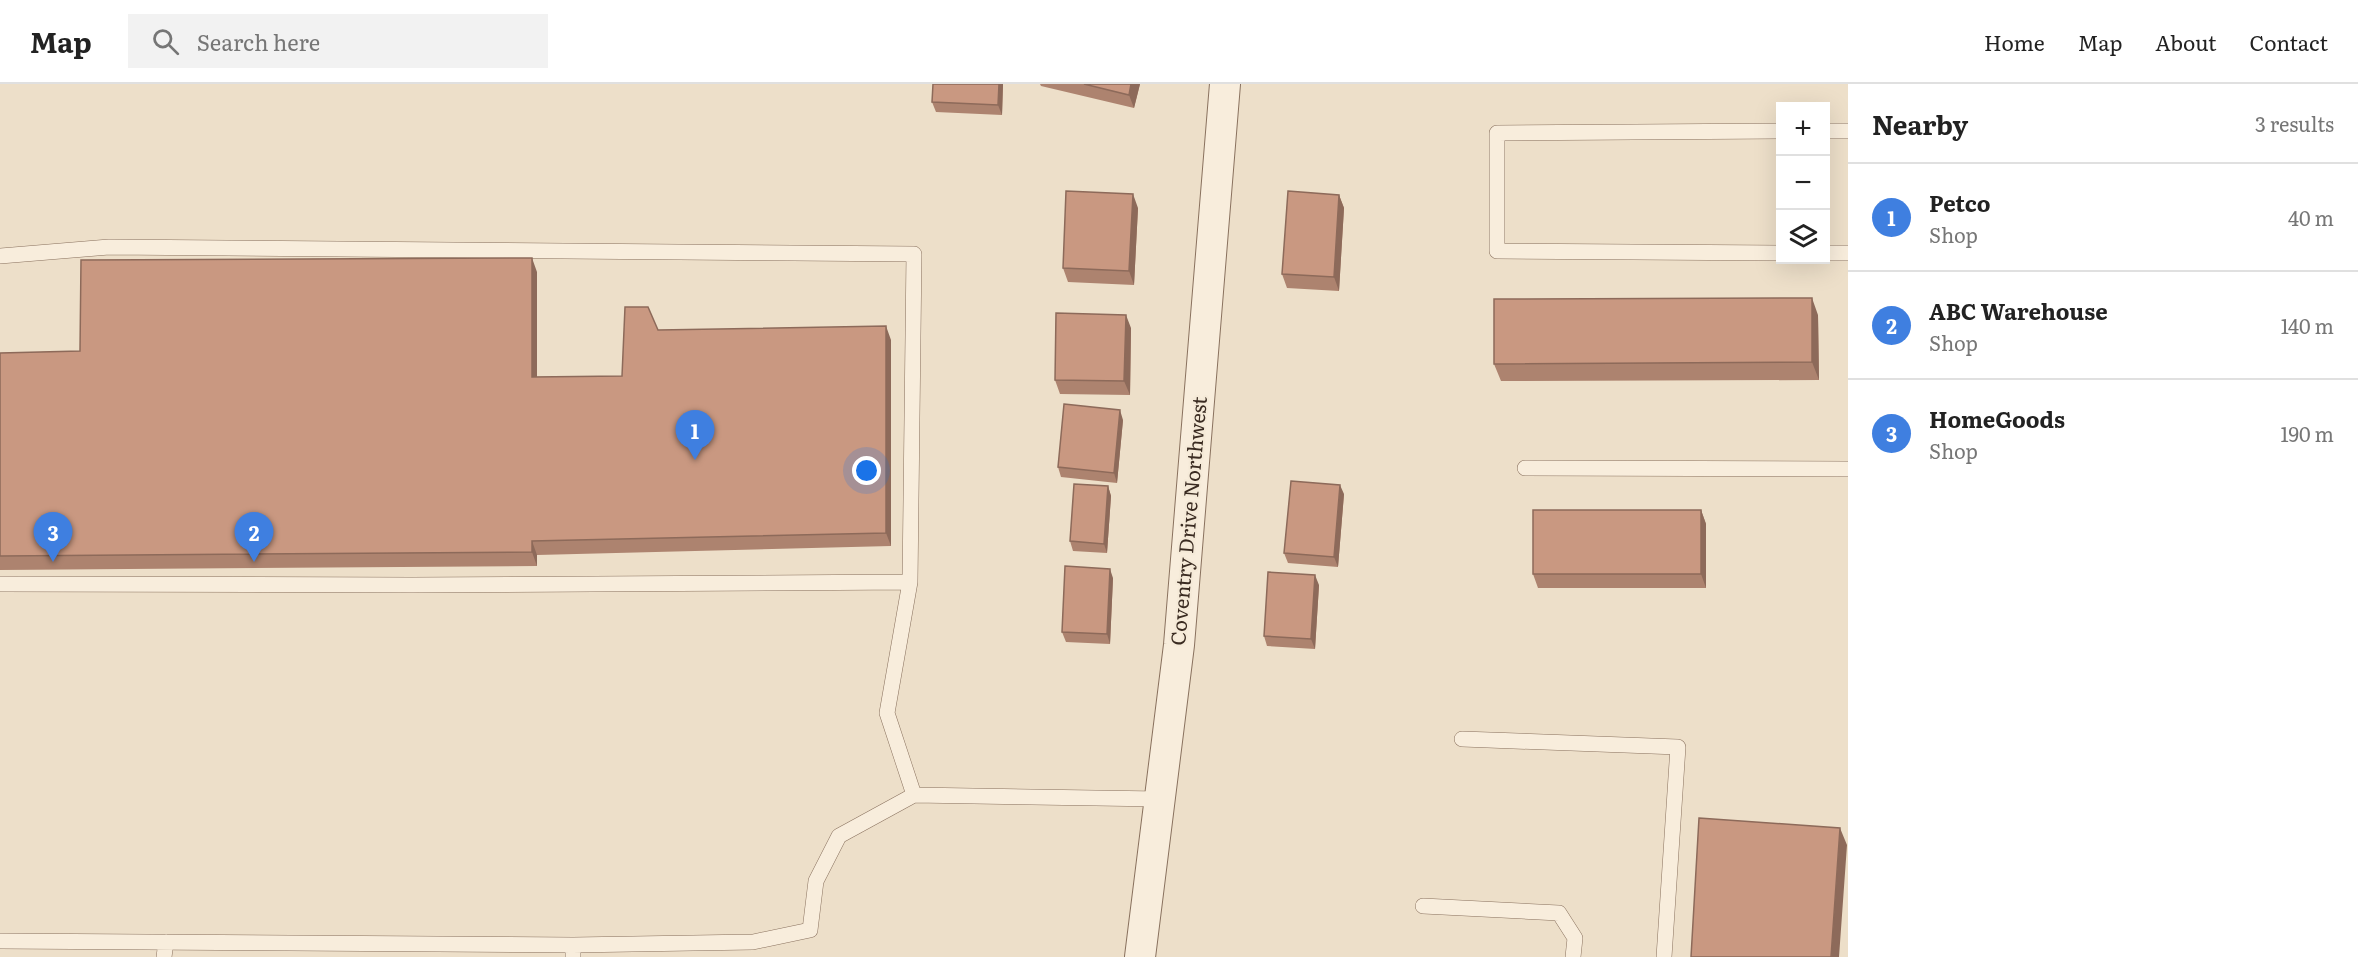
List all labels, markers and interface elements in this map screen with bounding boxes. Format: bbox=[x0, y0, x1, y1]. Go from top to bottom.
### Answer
search box bbox=[128, 14, 548, 68]
text: Map bbox=[30, 20, 92, 62]
icon: search bbox=[149, 25, 182, 58]
text: Search here bbox=[197, 25, 320, 58]
text: Home bbox=[1984, 26, 2045, 57]
text: Map bbox=[2078, 26, 2122, 57]
text: About bbox=[2155, 26, 2217, 57]
text: Contact bbox=[2250, 26, 2328, 57]
map controls bbox=[1776, 102, 1830, 264]
button: + bbox=[1776, 102, 1830, 156]
text: Nearby bbox=[1872, 104, 1968, 143]
text: 3 results bbox=[2255, 108, 2334, 138]
button: − bbox=[1776, 156, 1830, 210]
text: Petco bbox=[1929, 186, 1990, 219]
text: 1 bbox=[1887, 202, 1896, 232]
text: 40 m bbox=[2288, 202, 2334, 232]
button: layers bbox=[1776, 210, 1830, 264]
text: Shop bbox=[1929, 219, 1978, 249]
text: ABC Warehouse bbox=[1929, 294, 2108, 327]
text: 2 bbox=[1886, 310, 1897, 340]
text: 140 m bbox=[2281, 310, 2334, 340]
text: Shop bbox=[1929, 327, 1978, 357]
street label: Coventry Drive Northwest bbox=[1161, 395, 1213, 647]
text: HomeGoods bbox=[1929, 402, 2065, 435]
pin: 1 bbox=[676, 410, 714, 460]
text: 3 bbox=[1886, 418, 1897, 448]
text: 190 m bbox=[2280, 418, 2334, 448]
text: Shop bbox=[1929, 435, 1978, 465]
your location bbox=[852, 456, 881, 485]
pin: 3 bbox=[34, 512, 72, 562]
pin: 2 bbox=[234, 512, 274, 562]

